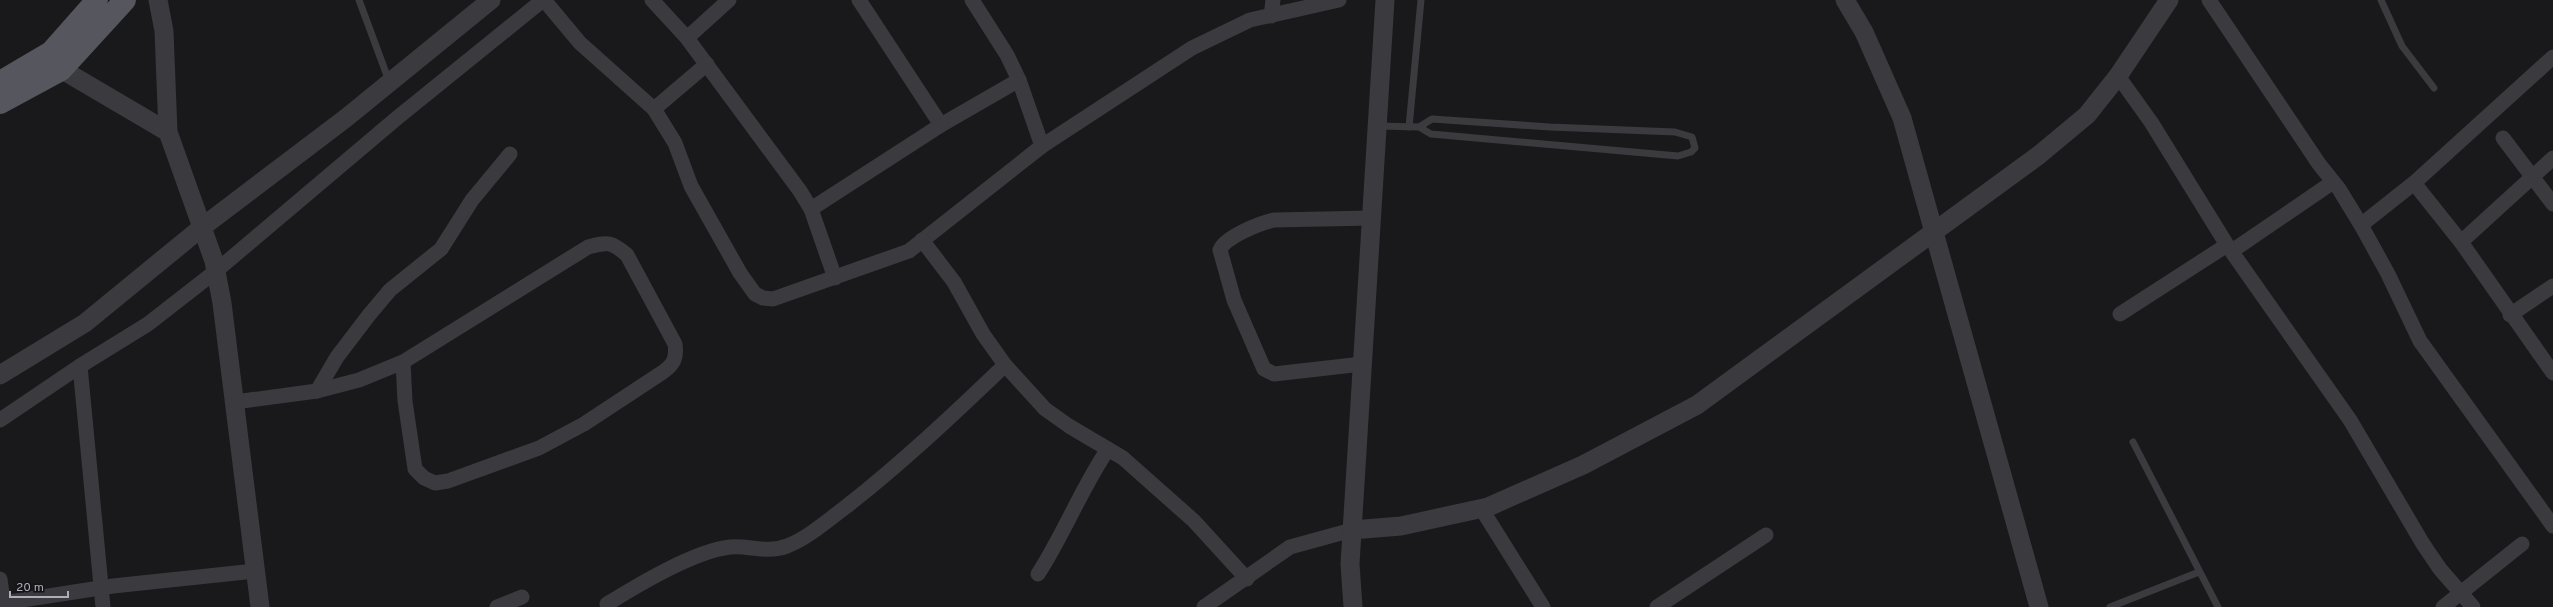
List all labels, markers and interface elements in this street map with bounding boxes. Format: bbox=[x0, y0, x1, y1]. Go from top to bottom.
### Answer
scale bar bbox=[10, 573, 68, 599]
text: 20 m bbox=[16, 580, 44, 596]

